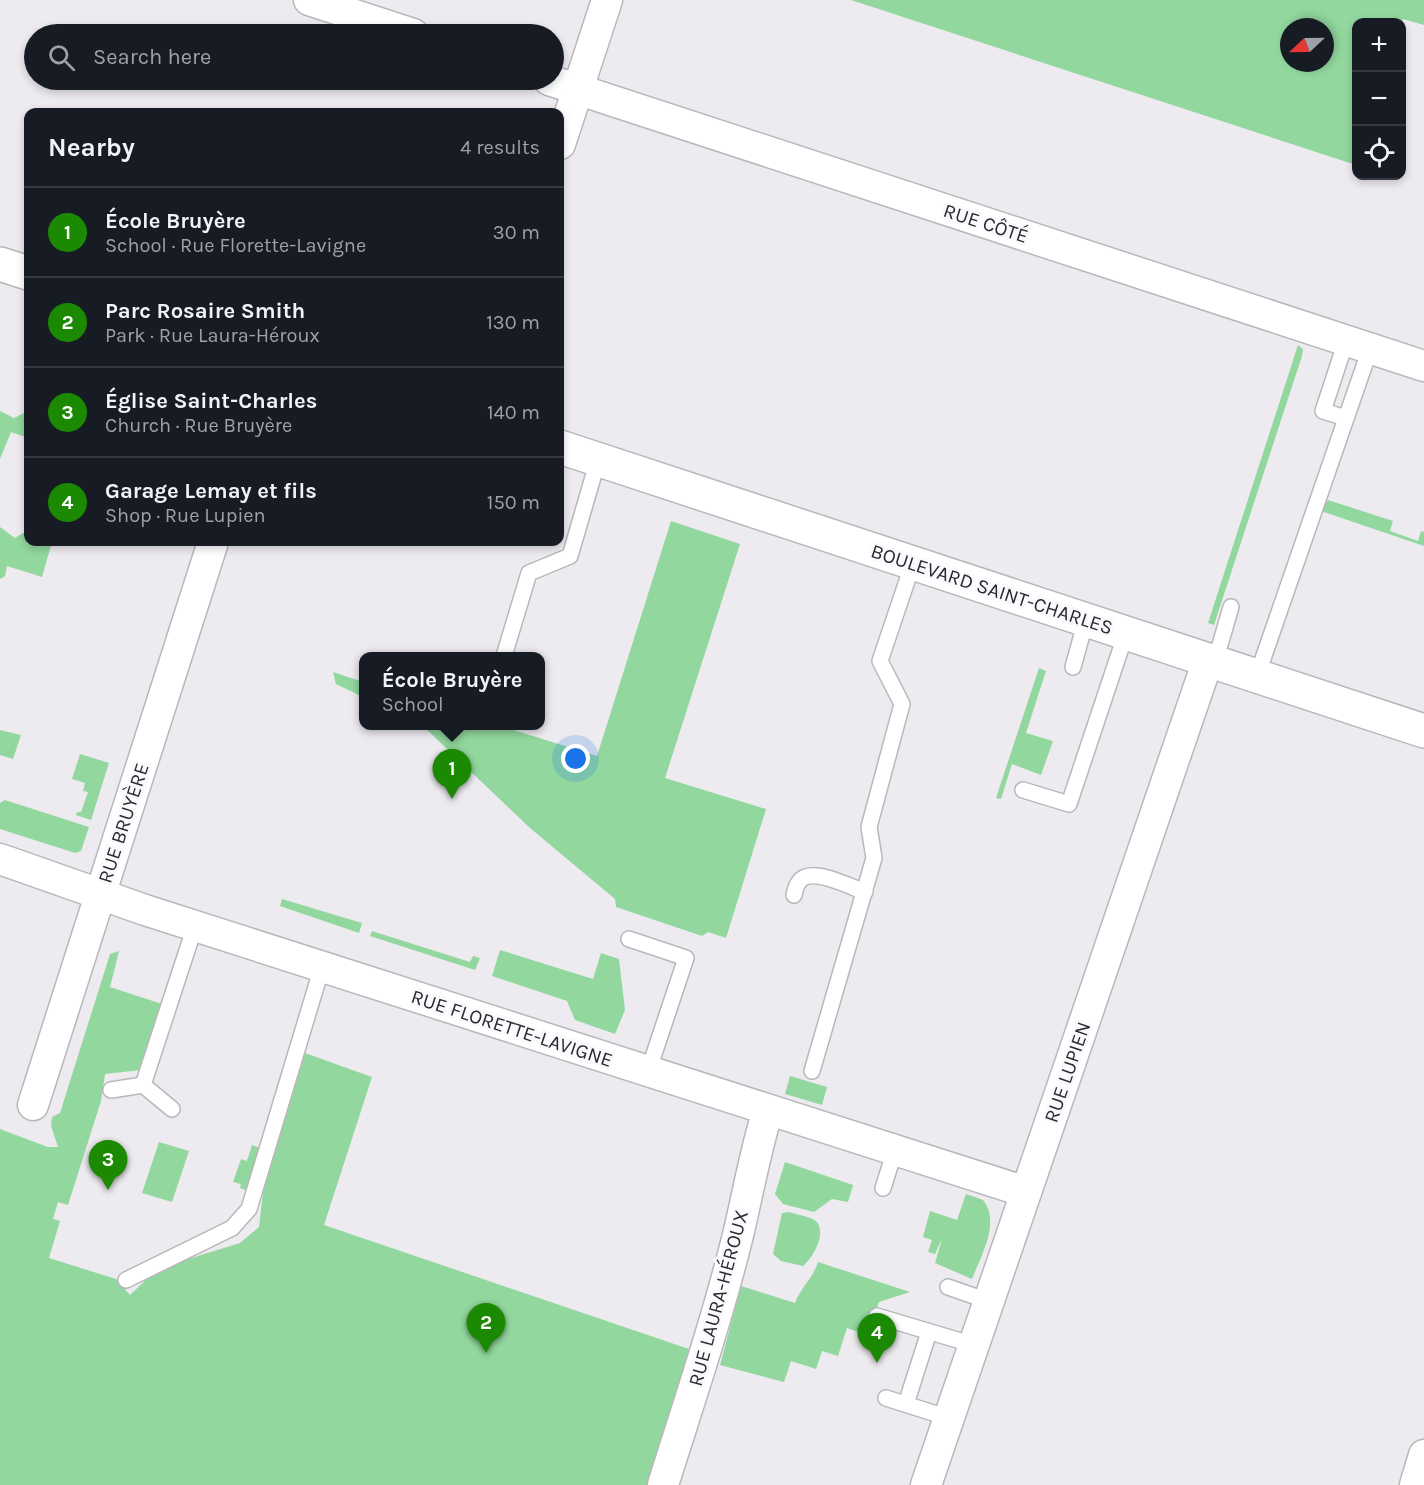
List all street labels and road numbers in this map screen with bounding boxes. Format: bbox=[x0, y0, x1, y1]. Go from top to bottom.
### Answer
street label: RUE CÔTÉ bbox=[941, 198, 1031, 248]
street label: BOULEVARD SAINT-CHARLES bbox=[868, 539, 1116, 640]
street label: RUE BRUYÈRE bbox=[92, 760, 154, 886]
street label: RUE FLORETTE-LAVIGNE bbox=[408, 985, 616, 1072]
street label: RUE LUPIEN bbox=[1039, 1019, 1095, 1126]
street label: RUE LAURA-HÉROUX bbox=[683, 1207, 753, 1389]

